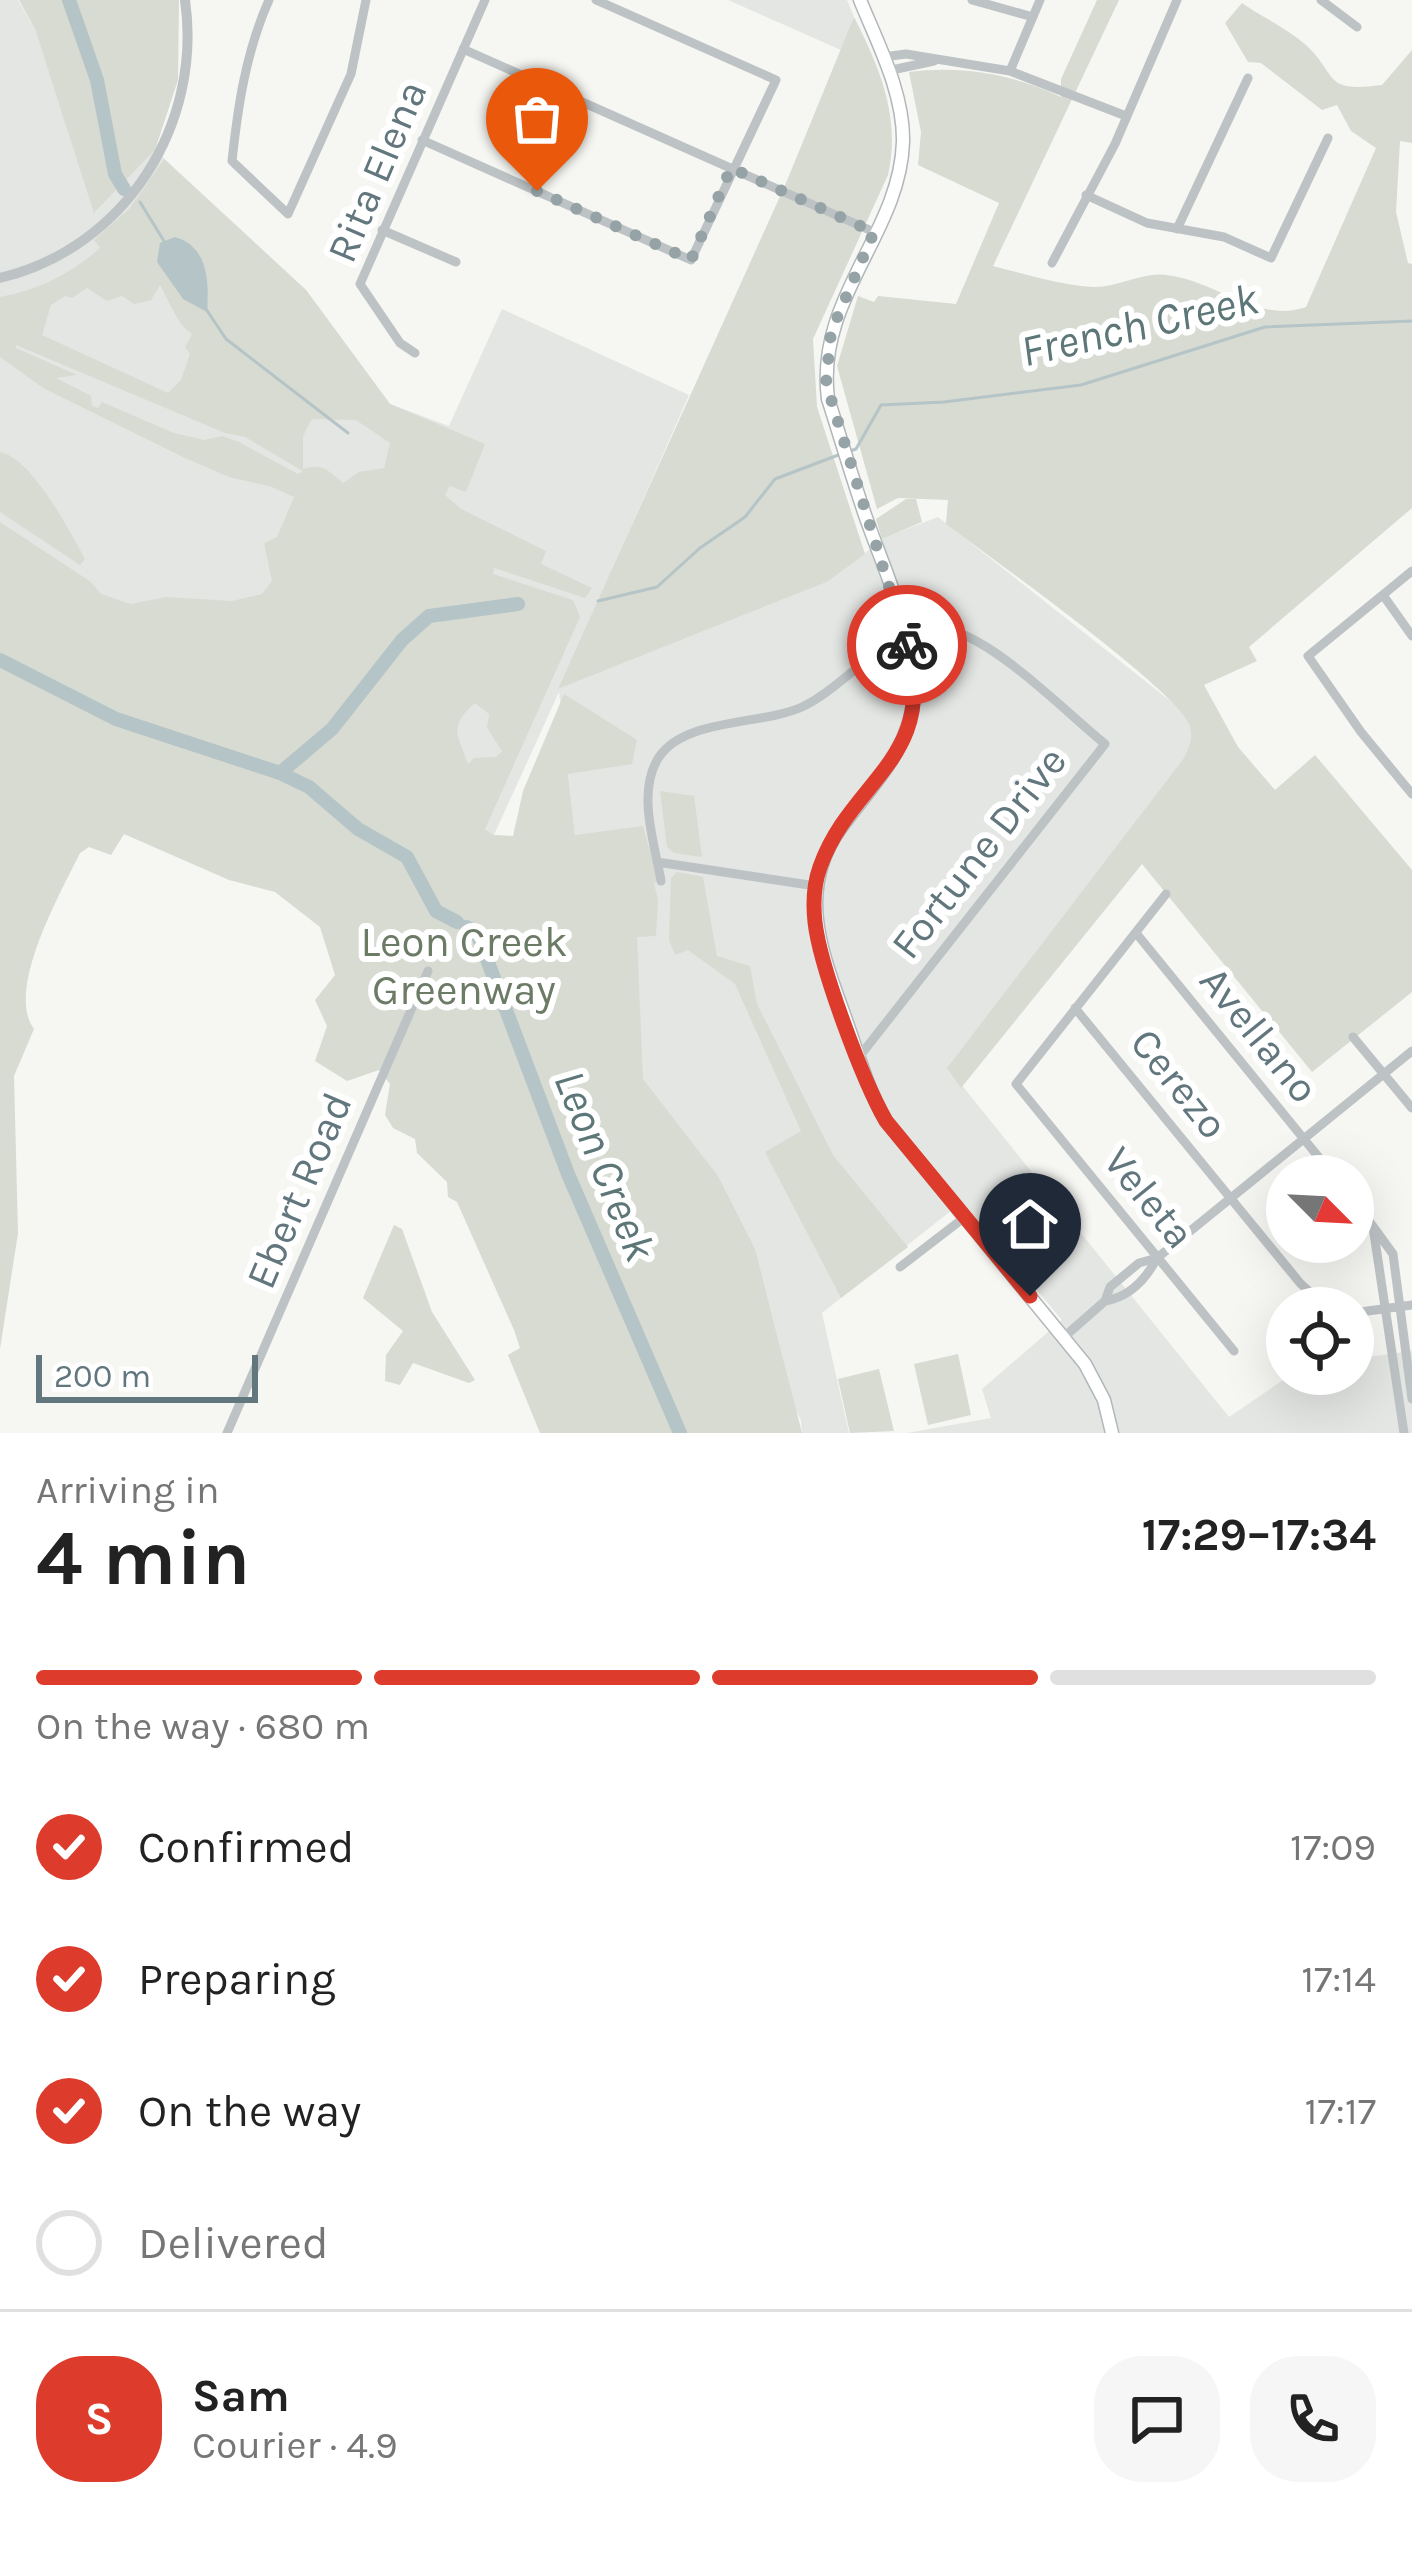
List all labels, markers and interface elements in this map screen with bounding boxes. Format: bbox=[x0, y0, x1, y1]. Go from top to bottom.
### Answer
pin bbox=[486, 68, 588, 191]
street label: Rita Elena bbox=[316, 73, 438, 270]
icon: bag bbox=[504, 86, 570, 152]
water label: French Creek bbox=[1016, 272, 1264, 377]
courier bbox=[847, 585, 967, 705]
icon: bike bbox=[874, 612, 940, 678]
street label: Fortune Drive bbox=[881, 737, 1077, 969]
park label: Leon Creek Greenway bbox=[360, 917, 568, 1015]
street label: Avellano bbox=[1189, 956, 1329, 1113]
street label: Cerezo bbox=[1120, 1019, 1239, 1149]
water label: Leon Creek bbox=[543, 1063, 667, 1269]
street label: Ebert Road bbox=[235, 1085, 363, 1296]
street label: Veleta bbox=[1093, 1137, 1205, 1258]
north arrow bbox=[1266, 1155, 1374, 1263]
map controls bbox=[1266, 1155, 1374, 1395]
pin bbox=[979, 1173, 1081, 1296]
icon: home bbox=[997, 1191, 1063, 1257]
button: locate bbox=[1266, 1287, 1374, 1395]
scale bar bbox=[36, 1349, 258, 1402]
text: 200 m bbox=[54, 1357, 151, 1395]
text: Arriving in bbox=[36, 1467, 219, 1513]
text: 17:29–17:34 bbox=[1142, 1509, 1376, 1561]
text: 4 min bbox=[36, 1512, 250, 1604]
text: On the way · 680 m bbox=[36, 1703, 370, 1749]
icon: check bbox=[36, 1814, 102, 1880]
text: Confirmed bbox=[138, 1821, 354, 1873]
text: 17:09 bbox=[1290, 1824, 1376, 1870]
icon: check bbox=[36, 1946, 102, 2012]
text: Preparing bbox=[138, 1953, 336, 2005]
text: 17:14 bbox=[1301, 1956, 1376, 2002]
icon: check bbox=[36, 2078, 102, 2144]
text: On the way bbox=[138, 2085, 361, 2137]
text: 17:17 bbox=[1305, 2088, 1376, 2134]
text: Delivered bbox=[138, 2217, 329, 2269]
button: chat bbox=[1094, 2356, 1220, 2482]
button: phone bbox=[1250, 2356, 1376, 2482]
text: Sam bbox=[192, 2370, 290, 2422]
text: S bbox=[85, 2393, 113, 2445]
text: Courier · 4.9 bbox=[192, 2422, 398, 2468]

